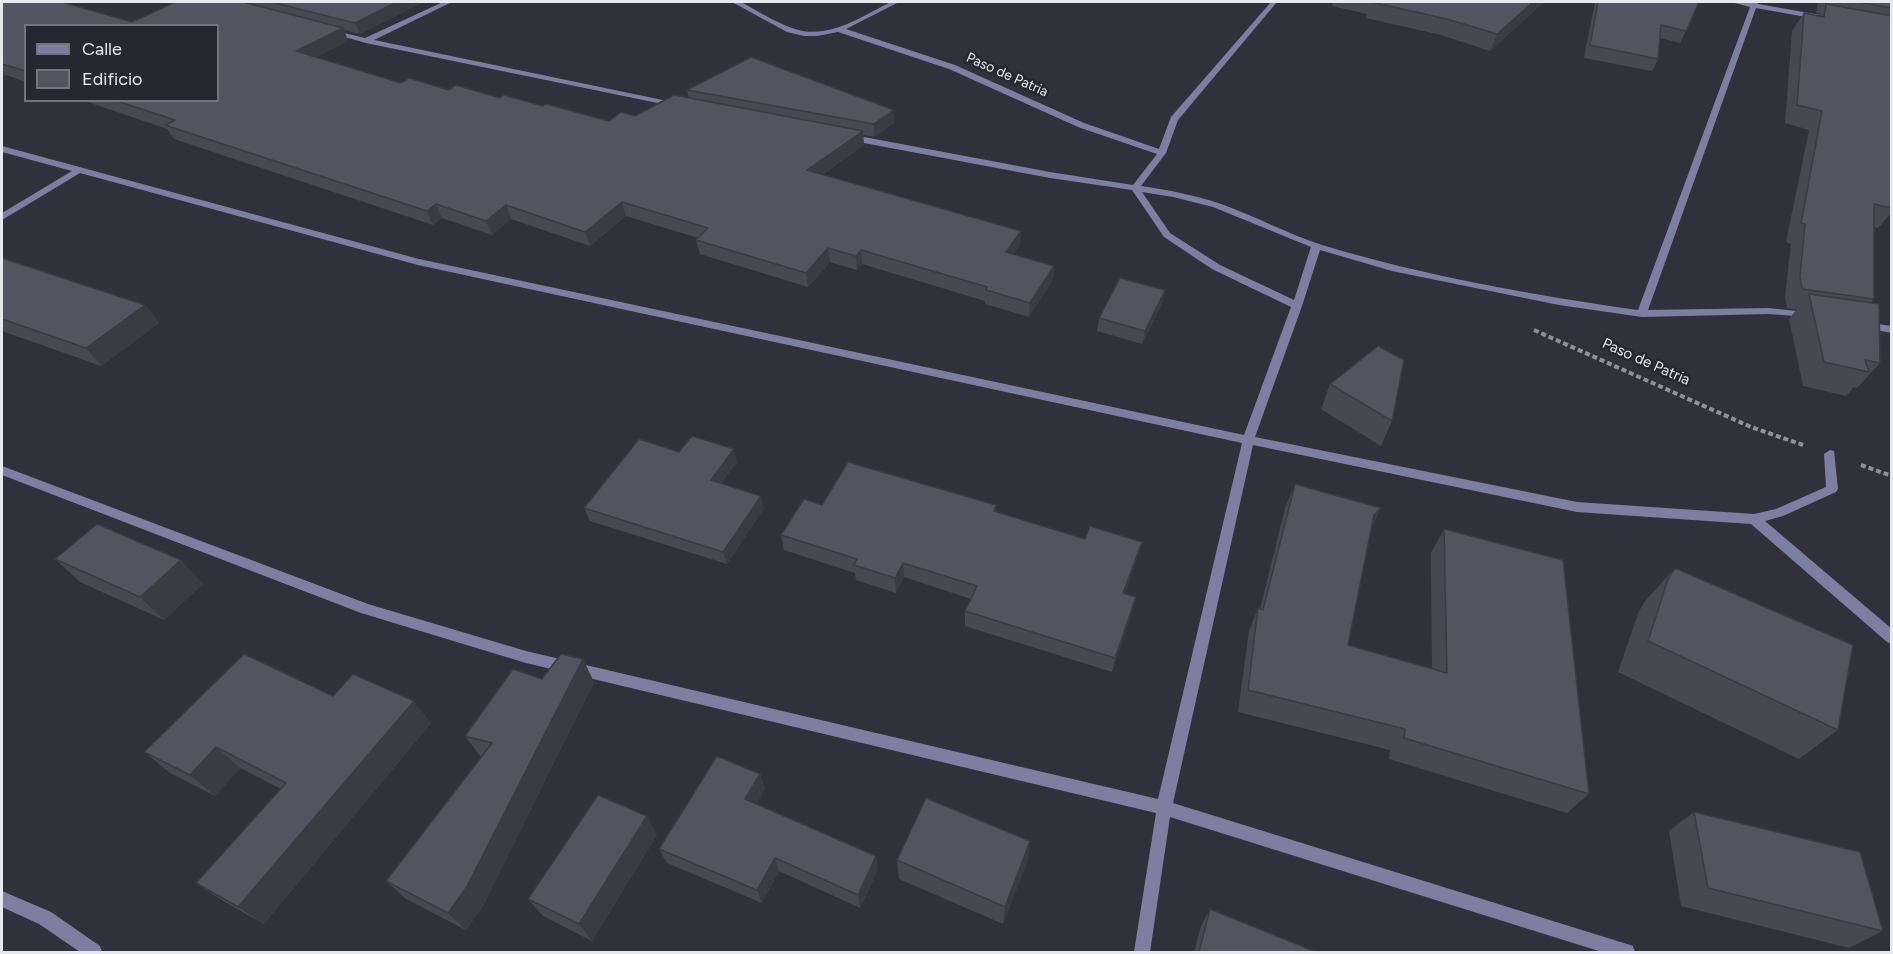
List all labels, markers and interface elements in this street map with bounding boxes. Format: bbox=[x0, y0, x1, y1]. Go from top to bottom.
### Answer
legend bbox=[24, 24, 219, 102]
text: Calle bbox=[82, 38, 122, 60]
street label: Paso de Patria bbox=[963, 49, 1051, 101]
text: Edificio bbox=[82, 68, 143, 90]
street label: Paso de Patria bbox=[1599, 335, 1693, 389]

